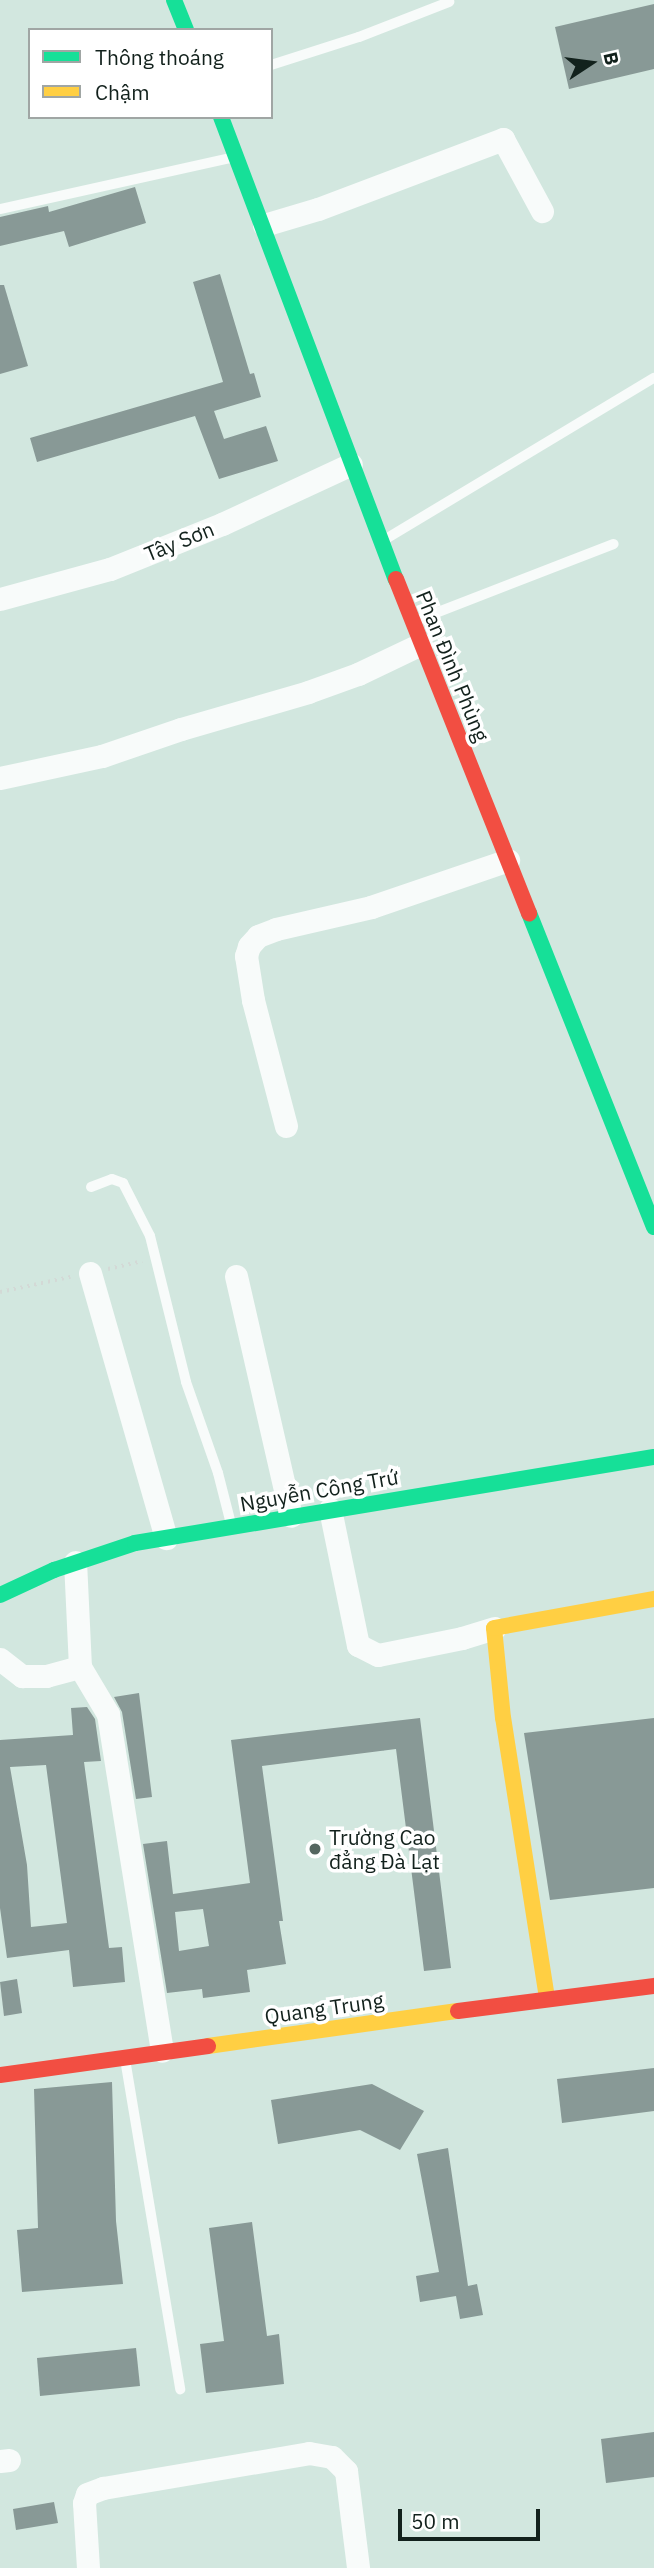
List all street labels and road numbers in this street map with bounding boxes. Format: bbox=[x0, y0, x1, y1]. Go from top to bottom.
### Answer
street label: Tây Sơn bbox=[140, 516, 218, 566]
street label: Phan Đình Phùng bbox=[411, 587, 495, 745]
street label: Nguyễn Công Trứ bbox=[238, 1464, 400, 1516]
street label: Quang Trung bbox=[263, 1987, 385, 2029]

